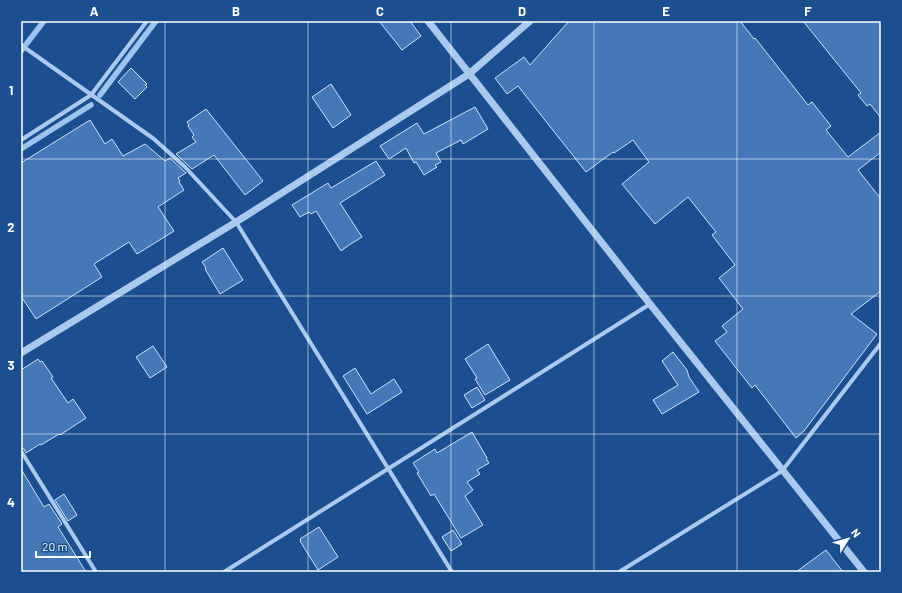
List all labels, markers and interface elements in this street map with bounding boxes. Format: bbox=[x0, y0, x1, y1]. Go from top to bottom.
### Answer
text: A bbox=[90, 3, 99, 19]
text: B bbox=[232, 3, 240, 19]
text: C bbox=[376, 3, 384, 19]
text: D bbox=[518, 3, 526, 19]
text: E bbox=[662, 3, 670, 19]
text: F bbox=[804, 3, 812, 19]
text: 1 bbox=[9, 82, 13, 98]
text: 2 bbox=[7, 219, 15, 235]
text: 3 bbox=[7, 357, 15, 373]
text: 4 bbox=[7, 494, 15, 510]
north arrow bbox=[828, 519, 868, 559]
text: N bbox=[849, 526, 864, 540]
scale bar bbox=[36, 533, 90, 559]
text: 20 m bbox=[42, 539, 68, 553]

